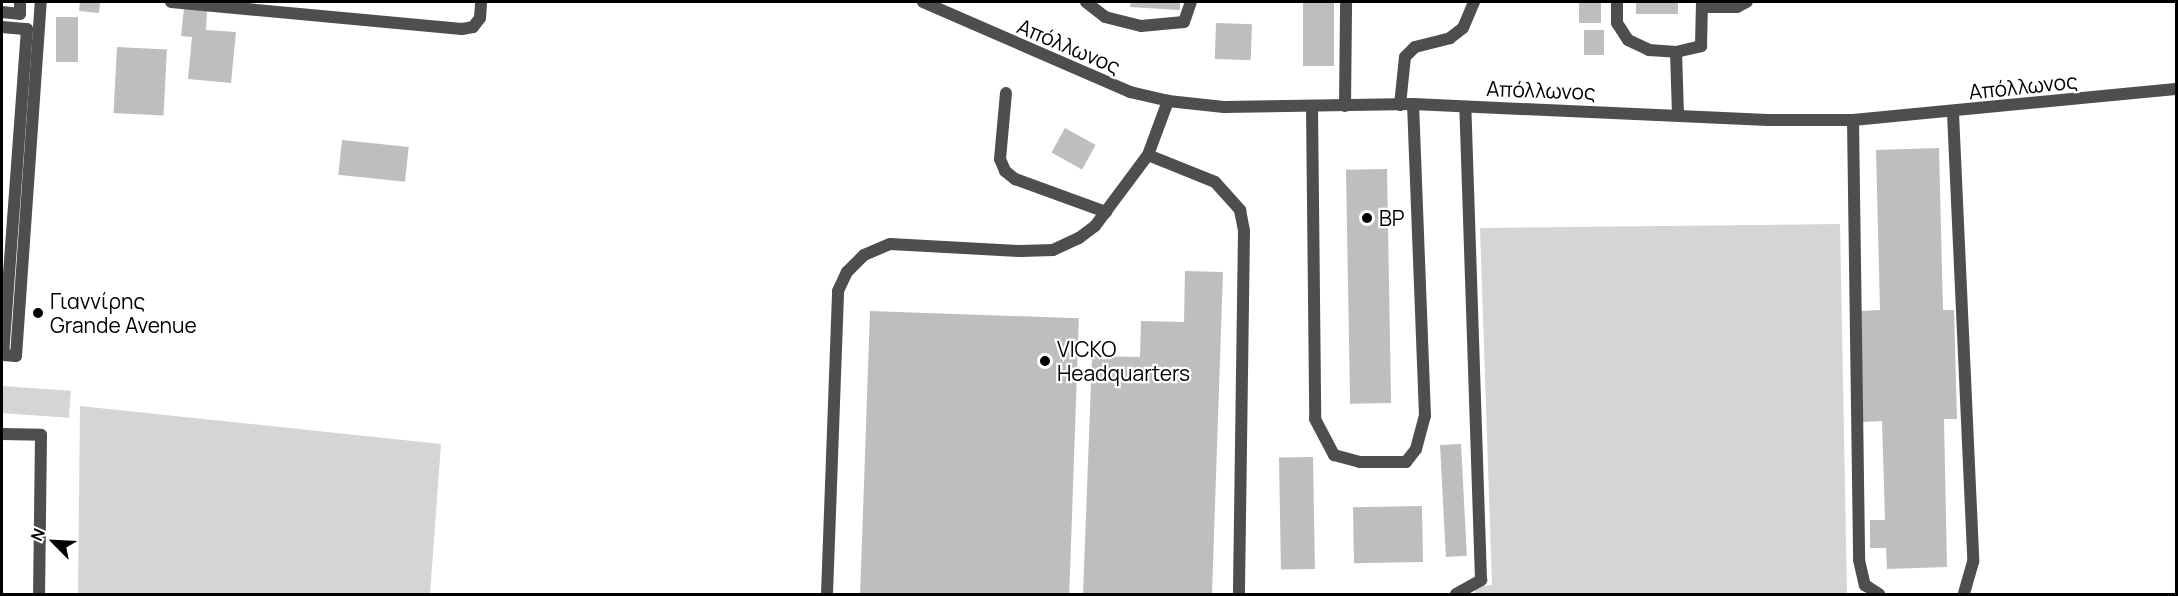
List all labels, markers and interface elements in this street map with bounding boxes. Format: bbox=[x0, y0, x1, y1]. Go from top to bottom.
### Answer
street label: Απόλλωνος bbox=[1014, 13, 1124, 79]
street label: Απόλλωνος bbox=[1967, 68, 2079, 104]
street label: Απόλλωνος bbox=[1486, 75, 1596, 105]
place label: BP bbox=[1379, 205, 1405, 231]
marker: BP bbox=[1360, 211, 1374, 225]
place label: Γιαννίρης Grande Avenue bbox=[50, 288, 197, 338]
marker: Γιαννίρης Grande Avenue bbox=[31, 306, 45, 320]
place label: VICKO Headquarters bbox=[1057, 336, 1190, 386]
marker: VICKO Headquarters bbox=[1038, 354, 1052, 368]
north arrow bbox=[24, 512, 84, 572]
text: N bbox=[25, 525, 50, 544]

